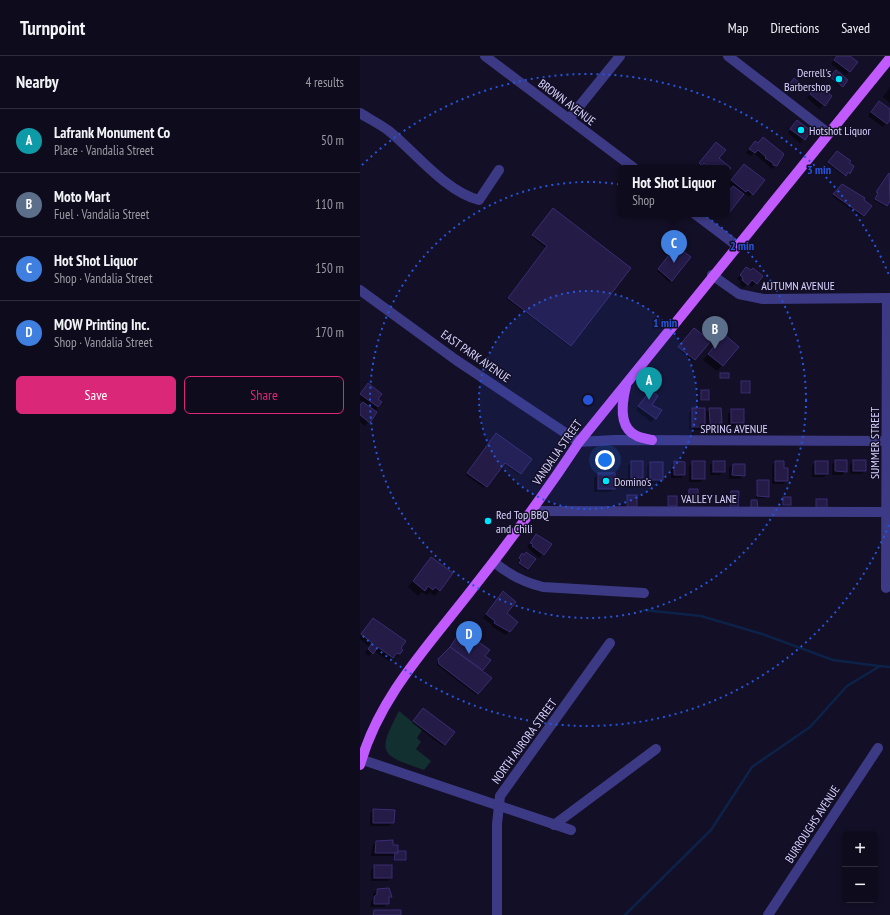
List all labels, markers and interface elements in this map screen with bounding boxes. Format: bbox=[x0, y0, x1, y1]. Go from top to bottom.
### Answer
text: Turnpoint bbox=[20, 16, 85, 40]
text: Map bbox=[728, 19, 748, 37]
text: Directions bbox=[770, 19, 819, 37]
text: Saved bbox=[841, 19, 870, 37]
place label: Derrell's Barbershop bbox=[784, 65, 831, 94]
text: Nearby bbox=[16, 71, 59, 93]
text: 4 results bbox=[305, 74, 344, 91]
marker: Derrell's Barbershop bbox=[834, 74, 844, 84]
street label: BROWN AVENUE bbox=[535, 76, 599, 128]
text: Lafrank Monument Co bbox=[54, 123, 170, 142]
place label: Hotshot Liquor bbox=[809, 123, 871, 138]
marker: Hotshot Liquor bbox=[796, 125, 806, 135]
text: A bbox=[26, 132, 32, 149]
text: 50 m bbox=[321, 132, 344, 149]
text: Place · Vandalia Street bbox=[54, 142, 154, 159]
text: 3 min bbox=[807, 162, 831, 177]
popup bbox=[618, 165, 730, 217]
text: Hot Shot Liquor bbox=[632, 173, 716, 192]
text: Moto Mart bbox=[54, 187, 110, 206]
text: Shop bbox=[632, 192, 655, 209]
text: B bbox=[26, 196, 32, 213]
text: 110 m bbox=[315, 196, 344, 213]
text: Fuel · Vandalia Street bbox=[54, 206, 149, 223]
pin: C bbox=[661, 230, 687, 263]
text: 2 min bbox=[730, 238, 754, 253]
text: Hot Shot Liquor bbox=[54, 251, 138, 270]
text: C bbox=[26, 260, 32, 277]
text: 150 m bbox=[315, 260, 344, 277]
text: Shop · Vandalia Street bbox=[54, 270, 152, 287]
street label: AUTUMN AVENUE bbox=[761, 278, 835, 293]
text: MOW Printing Inc. bbox=[54, 315, 150, 334]
text: 1 min bbox=[653, 315, 677, 330]
pin: B bbox=[702, 316, 728, 349]
text: D bbox=[26, 324, 32, 341]
text: 170 m bbox=[315, 324, 344, 341]
street label: EAST PARK AVENUE bbox=[438, 327, 514, 385]
text: Shop · Vandalia Street bbox=[54, 334, 152, 351]
pin: A bbox=[636, 367, 662, 400]
button: Save bbox=[16, 376, 176, 414]
button: Share bbox=[184, 376, 344, 414]
centre of rings bbox=[581, 393, 595, 407]
street label: SUMMER STREET bbox=[867, 406, 882, 479]
street label: VANDALIA STREET bbox=[528, 416, 585, 488]
street label: SPRING AVENUE bbox=[700, 421, 768, 436]
your location bbox=[595, 450, 615, 470]
place label: Domino's bbox=[614, 474, 651, 489]
marker: Domino's bbox=[601, 476, 611, 486]
street label: VALLEY LANE bbox=[680, 491, 737, 506]
place label: Red Top BBQ and Chili bbox=[496, 507, 549, 536]
marker: Red Top BBQ and Chili bbox=[483, 516, 493, 526]
pin: D bbox=[456, 621, 482, 654]
street label: NORTH AURORA STREET bbox=[488, 695, 560, 786]
street label: BURROUGHS AVENUE bbox=[781, 782, 843, 866]
map controls bbox=[842, 831, 878, 903]
button: + bbox=[842, 831, 878, 867]
button: − bbox=[842, 867, 878, 903]

